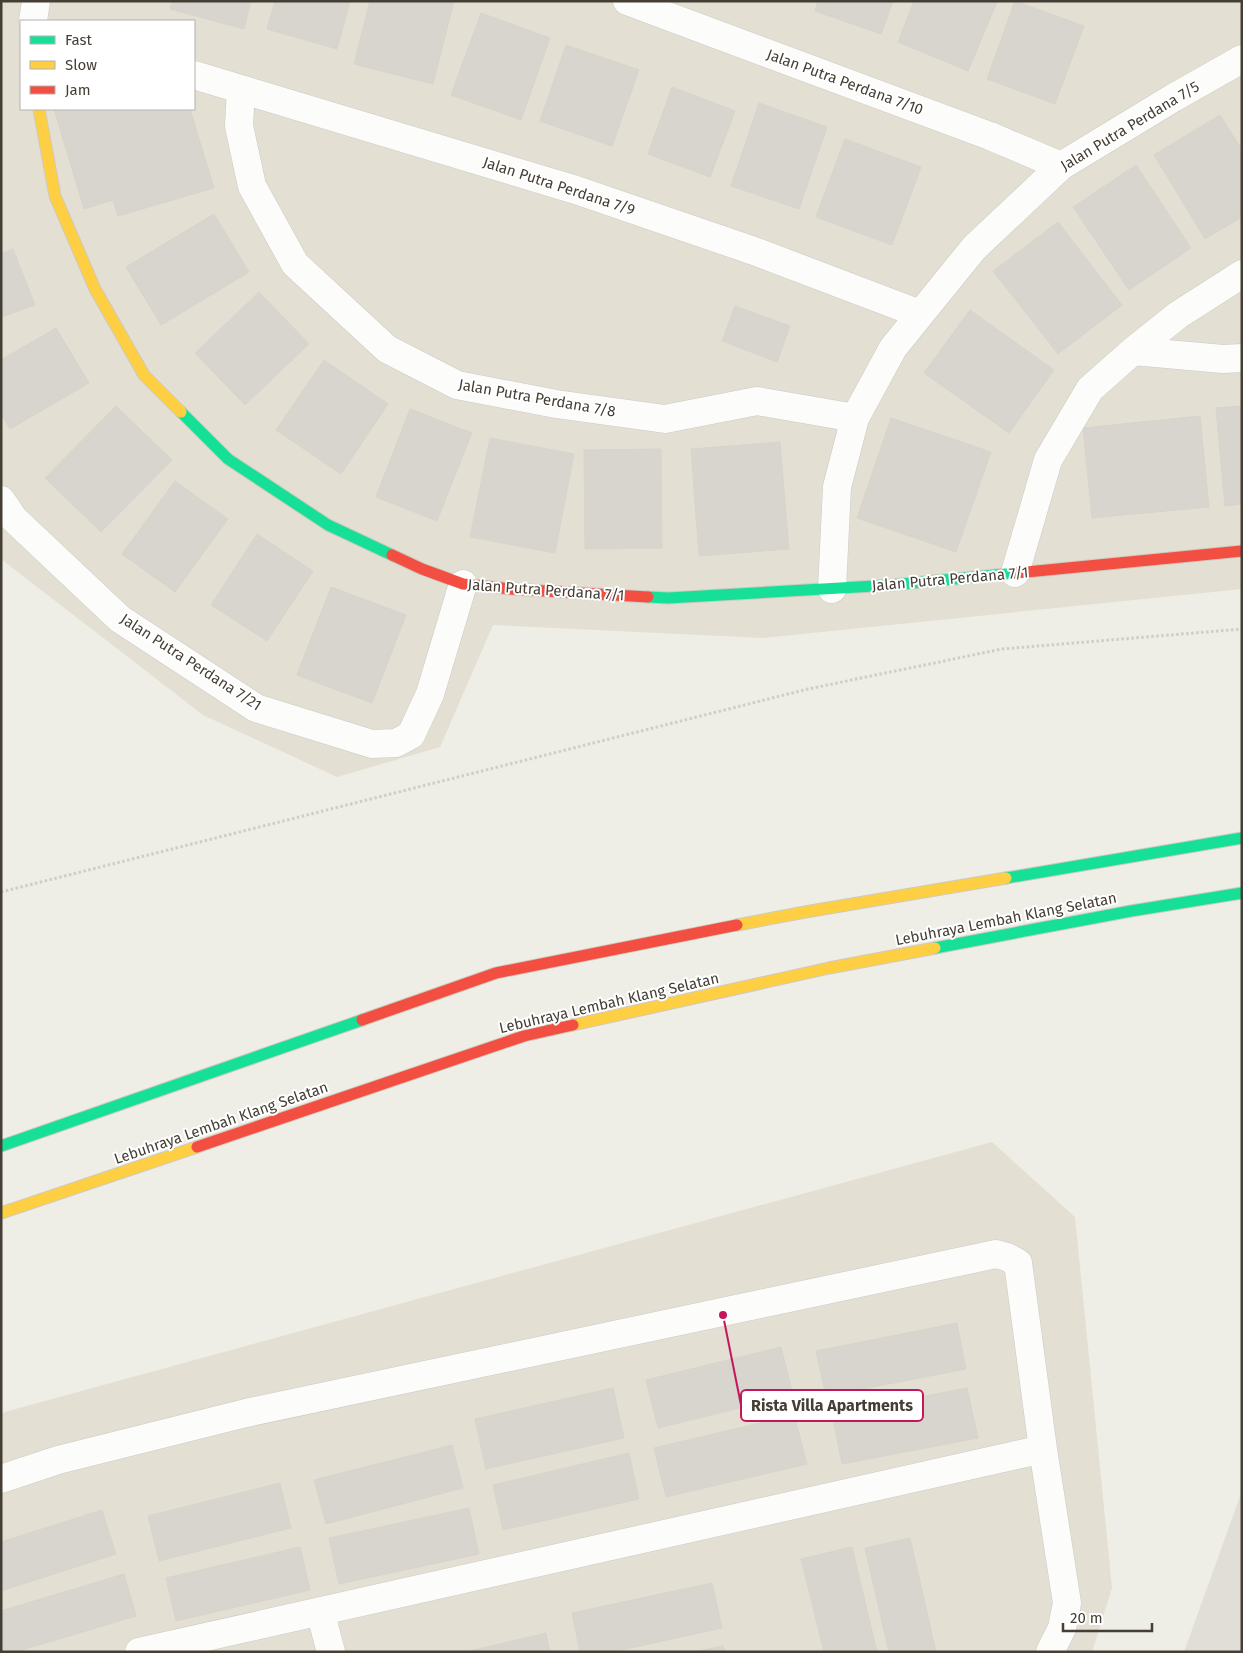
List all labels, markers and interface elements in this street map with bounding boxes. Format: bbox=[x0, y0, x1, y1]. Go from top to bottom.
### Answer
legend bbox=[20, 20, 195, 110]
text: Fast bbox=[65, 31, 92, 49]
street label: Jalan Putra Perdana 7/10 bbox=[764, 45, 926, 119]
text: Slow bbox=[65, 56, 97, 74]
street label: Jalan Putra Perdana 7/5 bbox=[1057, 77, 1203, 175]
text: Jam bbox=[65, 81, 91, 99]
street label: Jalan Putra Perdana 7/9 bbox=[481, 153, 637, 219]
street label: Jalan Putra Perdana 7/8 bbox=[457, 375, 617, 421]
street label: Jalan Putra Perdana 7/1 bbox=[871, 563, 1029, 595]
street label: Jalan Putra Perdana 7/1 bbox=[467, 576, 625, 604]
street label: Jalan Putra Perdana 7/21 bbox=[117, 610, 265, 714]
street label: Lebuhraya Lembah Klang Selatan bbox=[894, 889, 1118, 949]
street label: Lebuhraya Lembah Klang Selatan bbox=[497, 969, 721, 1037]
street label: Lebuhraya Lembah Klang Selatan bbox=[112, 1078, 330, 1168]
callout: Rista Villa Apartments bbox=[741, 1390, 923, 1421]
text: Rista Villa Apartments bbox=[751, 1396, 913, 1415]
scale bar bbox=[1063, 1600, 1152, 1632]
text: 20 m bbox=[1070, 1609, 1103, 1627]

